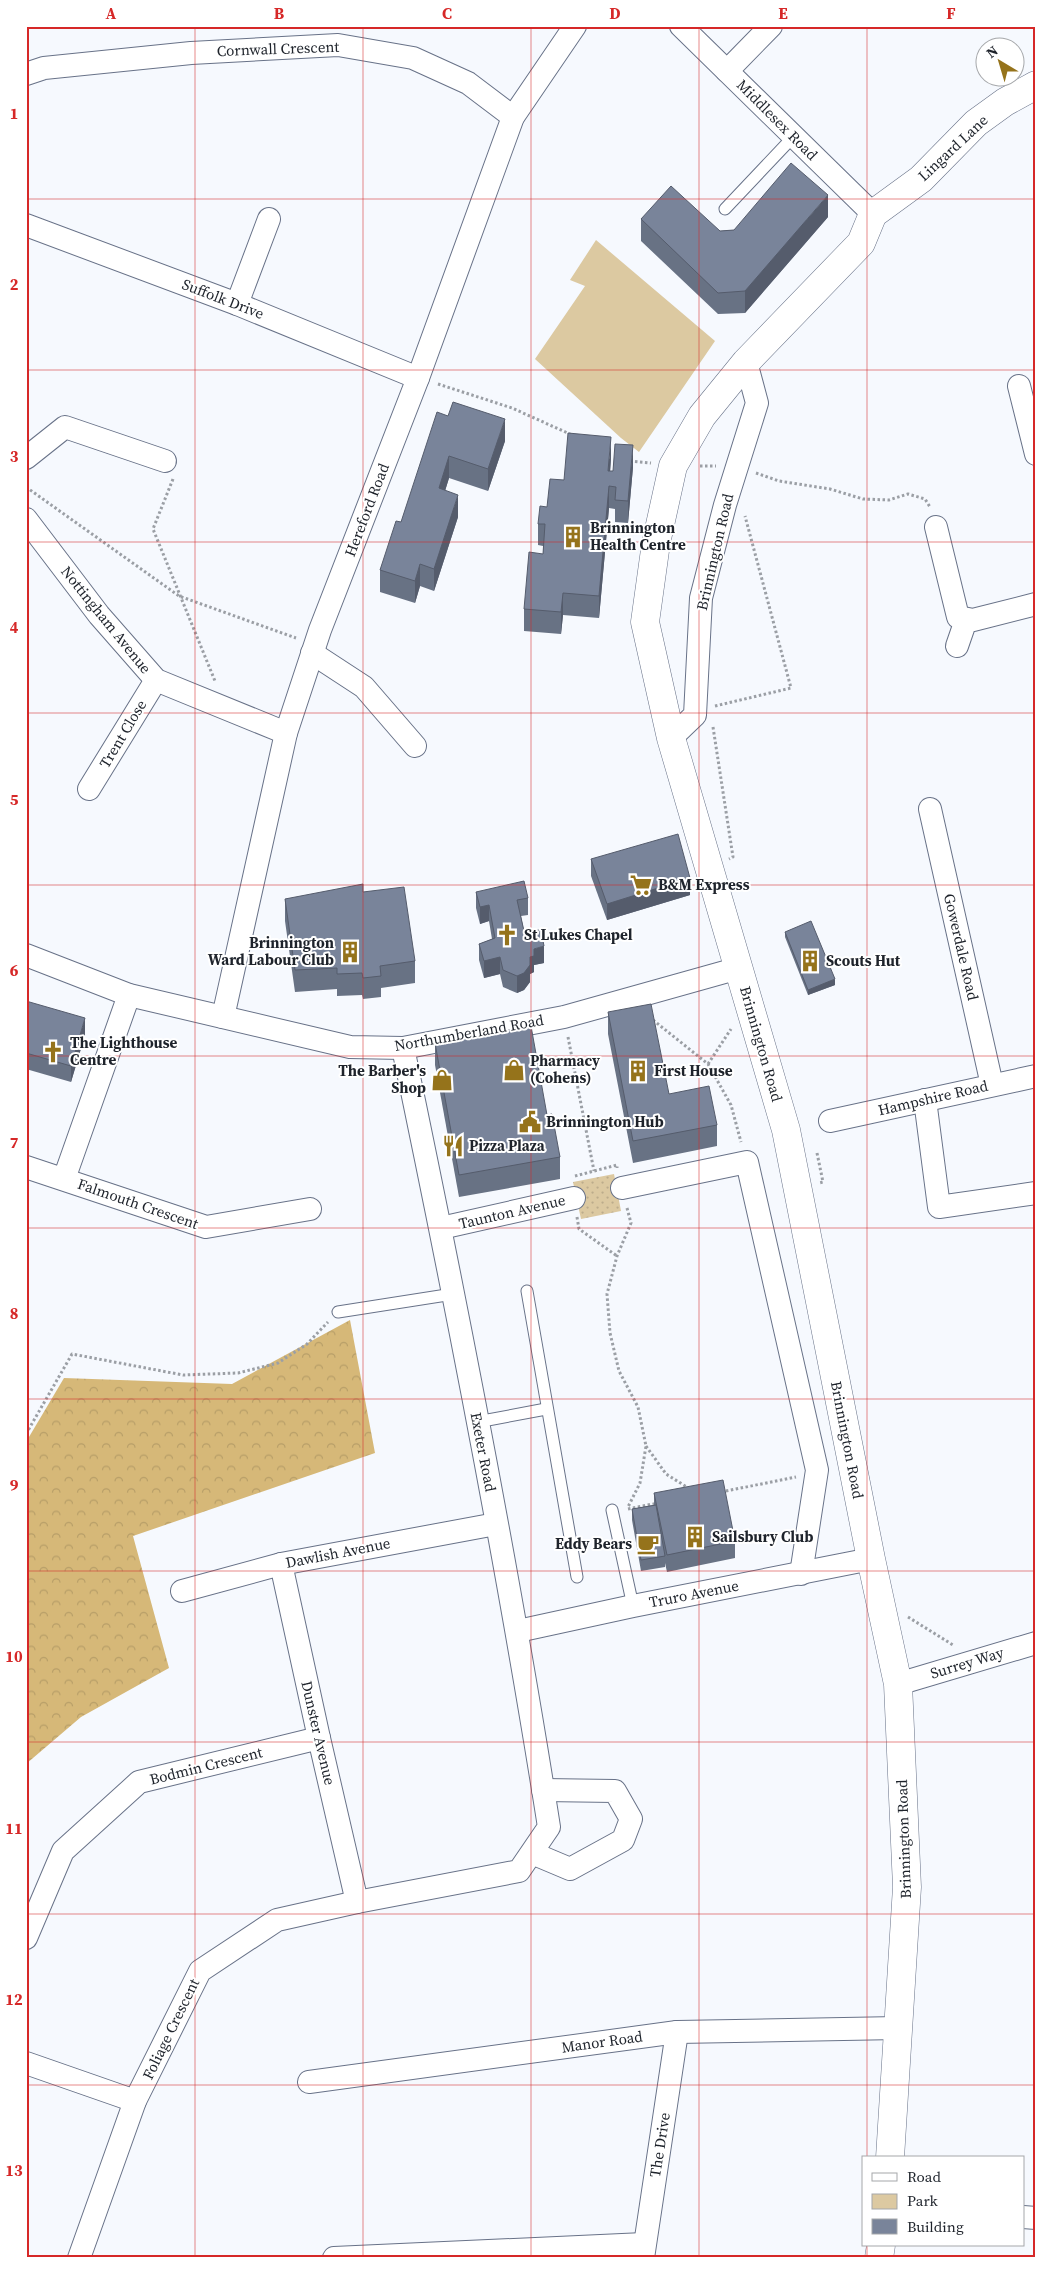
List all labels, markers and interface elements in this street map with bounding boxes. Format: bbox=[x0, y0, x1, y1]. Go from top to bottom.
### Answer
text: A bbox=[106, 2, 117, 24]
text: B bbox=[274, 2, 285, 24]
text: C bbox=[442, 2, 452, 24]
text: D bbox=[609, 2, 621, 24]
text: E bbox=[778, 2, 788, 24]
text: F bbox=[946, 2, 956, 24]
street label: Cornwall Crescent bbox=[216, 36, 340, 61]
north arrow bbox=[974, 38, 1024, 88]
text: N bbox=[982, 41, 1002, 63]
street label: Middlesex Road bbox=[732, 75, 823, 165]
text: 1 bbox=[10, 102, 18, 124]
street label: Lingard Lane bbox=[913, 109, 993, 186]
text: 2 bbox=[10, 273, 19, 295]
street label: Suffolk Drive bbox=[179, 273, 268, 324]
text: 3 bbox=[10, 445, 19, 467]
street label: Hereford Road bbox=[339, 460, 394, 560]
street label: Brinnington Road bbox=[691, 491, 738, 612]
place label: Brinnington Health Centre bbox=[590, 517, 686, 555]
building icon: Brinnington Health Centre bbox=[560, 524, 586, 550]
street label: Nottingham Avenue bbox=[56, 561, 157, 678]
text: 4 bbox=[10, 616, 19, 638]
street label: Trent Close bbox=[94, 695, 151, 772]
text: 5 bbox=[10, 788, 19, 810]
supermarket icon: B&M Express bbox=[628, 872, 654, 898]
place label: B&M Express bbox=[658, 874, 750, 895]
street label: Gowerdale Road bbox=[939, 891, 984, 1003]
church icon: St Lukes Chapel bbox=[494, 922, 520, 948]
place label: St Lukes Chapel bbox=[524, 924, 633, 945]
place label: Brinnington Ward Labour Club bbox=[208, 932, 334, 970]
building icon: Brinnington Ward Labour Club bbox=[337, 939, 363, 965]
building icon: Scouts Hut bbox=[797, 948, 823, 974]
place label: Scouts Hut bbox=[826, 950, 901, 971]
text: 6 bbox=[10, 959, 19, 981]
street label: Brinnington Road bbox=[735, 984, 788, 1105]
street label: Northumberland Road bbox=[393, 1009, 546, 1056]
place label: The Lighthouse Centre bbox=[70, 1032, 178, 1070]
church icon: The Lighthouse Centre bbox=[40, 1039, 66, 1065]
place label: Pharmacy (Cohens) bbox=[530, 1050, 600, 1088]
shop icon: Pharmacy (Cohens) bbox=[501, 1057, 527, 1083]
building icon: First House bbox=[625, 1058, 651, 1084]
place label: The Barber's Shop bbox=[338, 1060, 426, 1098]
place label: First House bbox=[654, 1060, 733, 1081]
shop icon: The Barber's Shop bbox=[429, 1067, 455, 1093]
street label: Hampshire Road bbox=[876, 1075, 990, 1120]
public building icon: Brinnington Hub bbox=[517, 1109, 543, 1135]
place label: Brinnington Hub bbox=[546, 1111, 664, 1132]
text: 7 bbox=[10, 1131, 19, 1153]
restaurant icon: Pizza Plaza bbox=[440, 1133, 466, 1159]
place label: Pizza Plaza bbox=[469, 1135, 546, 1156]
street label: Falmouth Crescent bbox=[75, 1173, 202, 1234]
street label: Taunton Avenue bbox=[457, 1189, 568, 1234]
text: 8 bbox=[10, 1302, 18, 1324]
street label: Brinnington Road bbox=[826, 1379, 869, 1501]
street label: Exeter Road bbox=[465, 1410, 502, 1494]
text: 9 bbox=[10, 1474, 19, 1496]
building icon: Sailsbury Club bbox=[682, 1524, 708, 1550]
place label: Sailsbury Club bbox=[712, 1526, 813, 1547]
cafe icon: Eddy Bears bbox=[635, 1531, 661, 1557]
street label: Dawlish Avenue bbox=[284, 1532, 392, 1573]
place label: Eddy Bears bbox=[555, 1533, 632, 1554]
street label: Truro Avenue bbox=[647, 1574, 741, 1612]
street label: Surrey Way bbox=[928, 1641, 1006, 1684]
text: 10 bbox=[5, 1645, 23, 1667]
street label: Dunster Avenue bbox=[296, 1679, 341, 1788]
street label: Bodmin Crescent bbox=[147, 1741, 265, 1790]
street label: Brinnington Road bbox=[891, 1778, 916, 1899]
text: 11 bbox=[5, 1817, 23, 1839]
street label: Foliage Crescent bbox=[137, 1975, 204, 2083]
text: 12 bbox=[5, 1988, 23, 2010]
street label: Manor Road bbox=[560, 2025, 644, 2058]
street label: The Drive bbox=[644, 2111, 675, 2179]
legend bbox=[862, 2156, 1024, 2246]
text: 13 bbox=[5, 2159, 23, 2181]
text: Road bbox=[907, 2166, 941, 2187]
text: Park bbox=[907, 2190, 939, 2211]
text: Building bbox=[907, 2216, 964, 2237]

